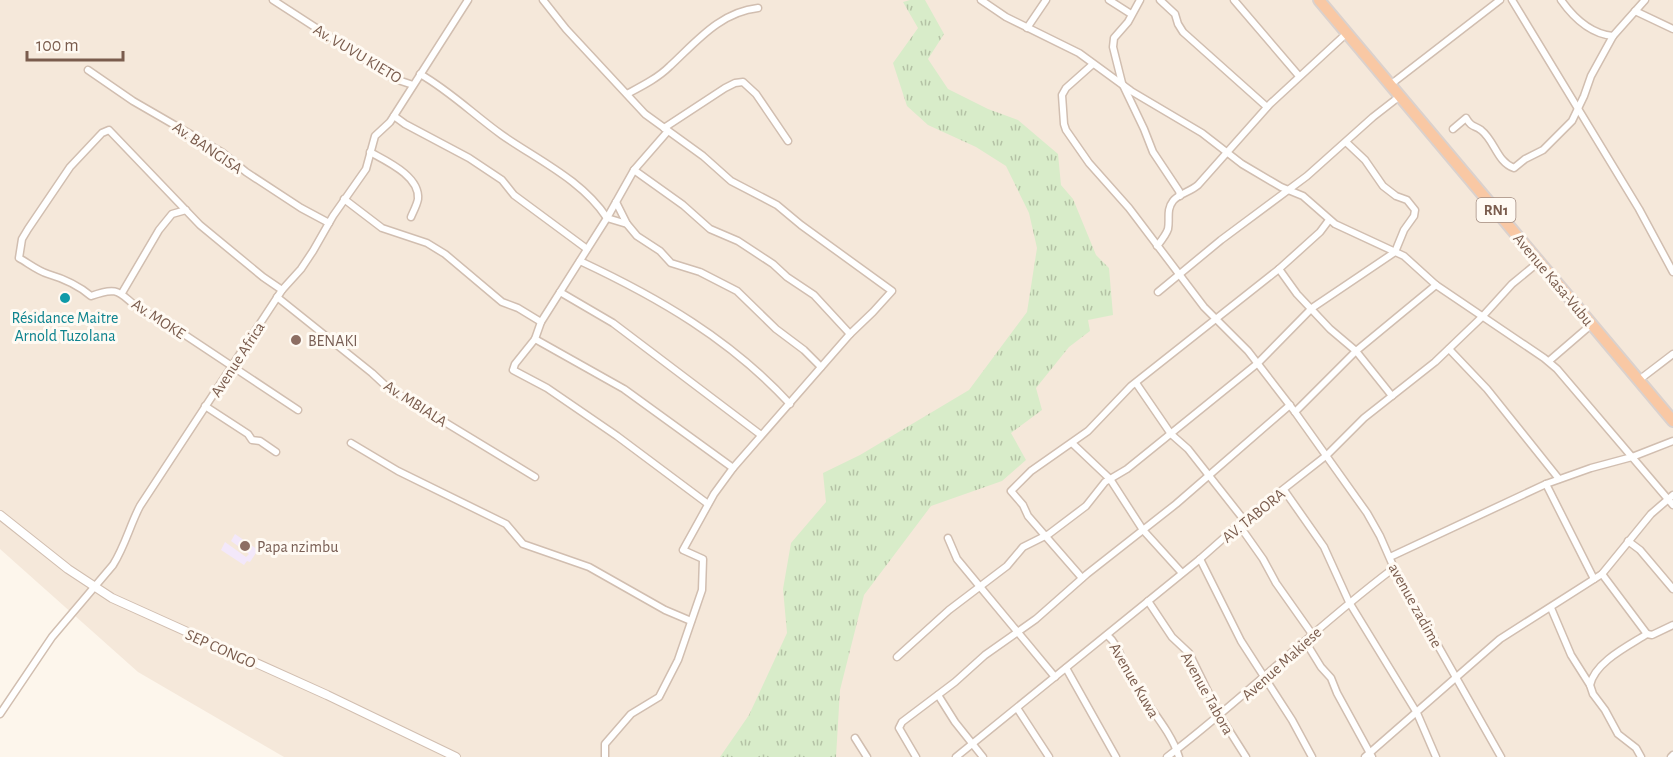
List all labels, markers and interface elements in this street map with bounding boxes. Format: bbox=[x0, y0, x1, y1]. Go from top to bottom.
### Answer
street label: Av. VUVU KIETO bbox=[311, 21, 404, 86]
scale bar bbox=[27, 24, 123, 62]
text: 100 m bbox=[36, 37, 79, 55]
street label: Av. BANGISA bbox=[170, 119, 245, 177]
road number: RN1 bbox=[1476, 198, 1516, 222]
street label: Avenue Kasa-Vubu bbox=[1510, 230, 1596, 329]
marker: Résidance Maitre Arnold Tuzolana bbox=[58, 291, 72, 305]
street label: Av. MOKE bbox=[129, 296, 188, 342]
place label: Résidance Maitre Arnold Tuzolana bbox=[12, 310, 118, 344]
street label: Avenue Africa bbox=[208, 319, 268, 400]
marker: BENAKI bbox=[289, 333, 303, 347]
place label: BENAKI bbox=[308, 333, 358, 349]
street label: Av. MBIALA bbox=[381, 378, 450, 430]
street label: AV. TABORA bbox=[1219, 486, 1288, 546]
marker: Papa nzimbu bbox=[238, 539, 252, 553]
place label: Papa nzimbu bbox=[257, 539, 338, 555]
street label: avenue zadime bbox=[1385, 561, 1445, 650]
street label: Avenue Makiese bbox=[1239, 624, 1325, 703]
street label: SEP CONGO bbox=[183, 626, 258, 671]
street label: Avenue Kuwa bbox=[1106, 640, 1162, 721]
street label: Avenue Tabora bbox=[1178, 649, 1236, 738]

